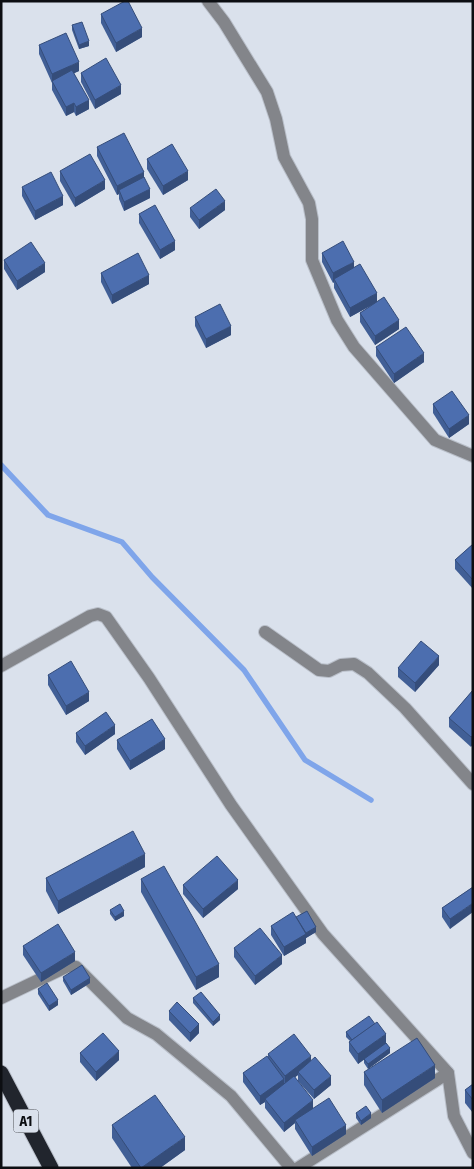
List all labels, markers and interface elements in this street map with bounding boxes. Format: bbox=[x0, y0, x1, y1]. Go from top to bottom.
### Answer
road number: A1 bbox=[14, 1110, 38, 1132]

